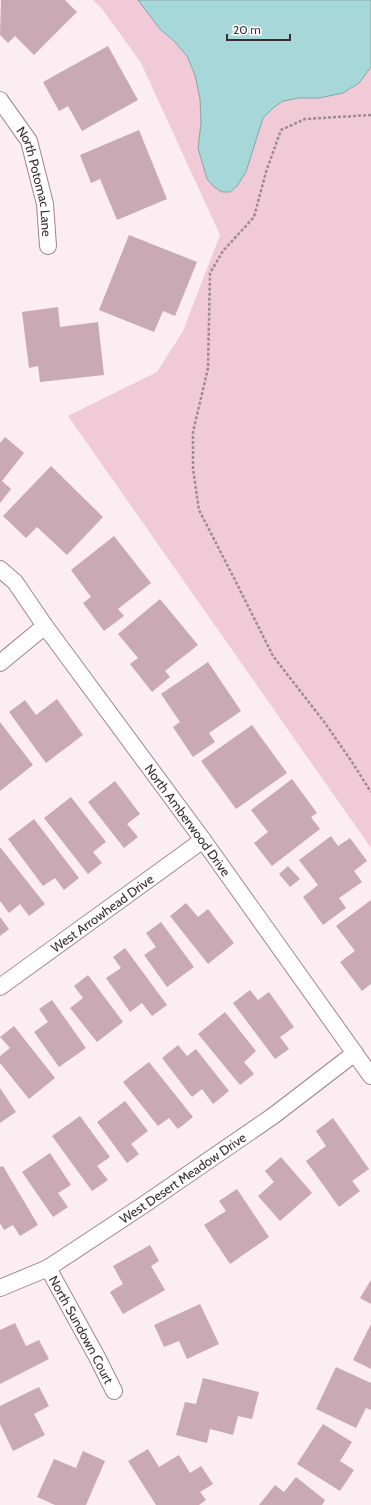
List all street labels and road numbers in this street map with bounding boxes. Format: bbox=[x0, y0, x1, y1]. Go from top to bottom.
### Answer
street label: North Potomac Lane bbox=[13, 123, 55, 237]
street label: North Amberwood Drive bbox=[142, 761, 234, 879]
street label: West Arrowhead Drive bbox=[48, 870, 157, 956]
street label: West Desert Meadow Drive bbox=[116, 1129, 249, 1227]
street label: North Sundown Court bbox=[46, 1273, 117, 1387]

